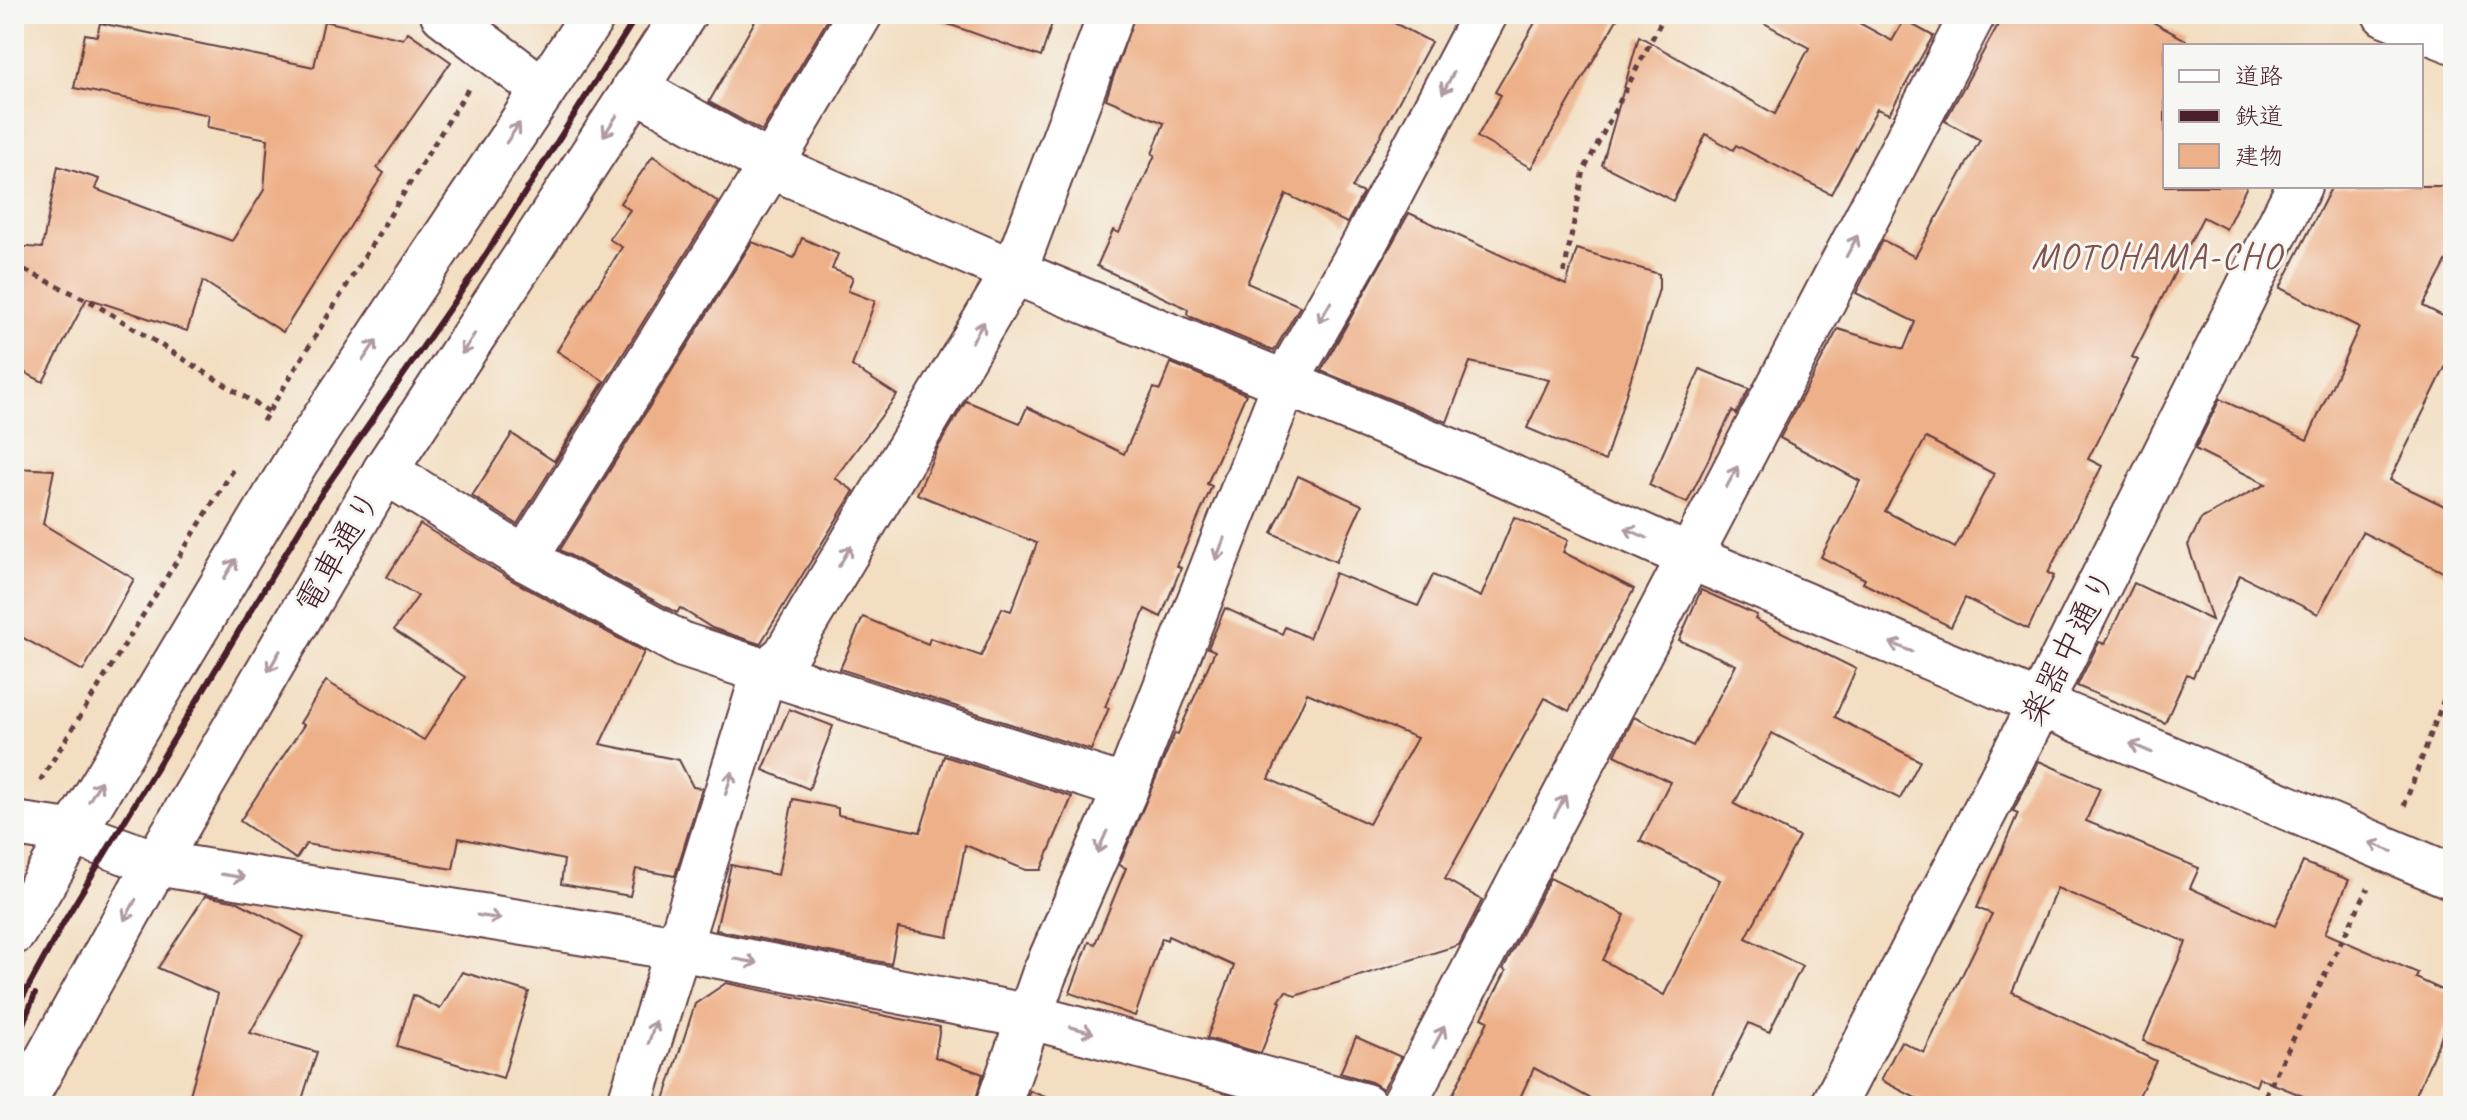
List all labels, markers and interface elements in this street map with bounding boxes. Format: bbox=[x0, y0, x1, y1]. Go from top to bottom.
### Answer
legend bbox=[2163, 44, 2423, 188]
text: 道路 bbox=[2235, 61, 2283, 91]
one-way arrow bbox=[1440, 71, 1456, 94]
text: 鉄道 bbox=[2235, 101, 2283, 131]
one-way arrow bbox=[601, 114, 618, 136]
one-way arrow bbox=[506, 122, 522, 145]
text: 建物 bbox=[2235, 141, 2283, 171]
district label: MOTOHAMA-CHO bbox=[2031, 233, 2285, 279]
one-way arrow bbox=[1844, 234, 1860, 258]
one-way arrow bbox=[1317, 300, 1333, 323]
one-way arrow bbox=[970, 321, 986, 344]
one-way arrow bbox=[460, 332, 476, 354]
one-way arrow bbox=[362, 339, 378, 362]
one-way arrow bbox=[1724, 465, 1740, 489]
street label: 電車通り bbox=[285, 481, 391, 621]
one-way arrow bbox=[1625, 525, 1649, 540]
one-way arrow bbox=[1212, 536, 1226, 561]
one-way arrow bbox=[837, 545, 853, 568]
one-way arrow bbox=[223, 558, 239, 581]
street label: 楽器中通り bbox=[2010, 562, 2126, 732]
one-way arrow bbox=[1889, 639, 1914, 654]
one-way arrow bbox=[266, 649, 282, 672]
one-way arrow bbox=[2129, 739, 2154, 754]
one-way arrow bbox=[722, 771, 737, 797]
one-way arrow bbox=[87, 781, 104, 803]
one-way arrow bbox=[1552, 795, 1568, 819]
one-way arrow bbox=[1094, 830, 1109, 854]
one-way arrow bbox=[2369, 839, 2394, 854]
one-way arrow bbox=[219, 869, 245, 884]
one-way arrow bbox=[121, 898, 137, 921]
one-way arrow bbox=[476, 911, 501, 926]
one-way arrow bbox=[732, 955, 758, 970]
one-way arrow bbox=[645, 1019, 660, 1045]
one-way arrow bbox=[1069, 1024, 1095, 1039]
one-way arrow bbox=[1432, 1025, 1448, 1049]

